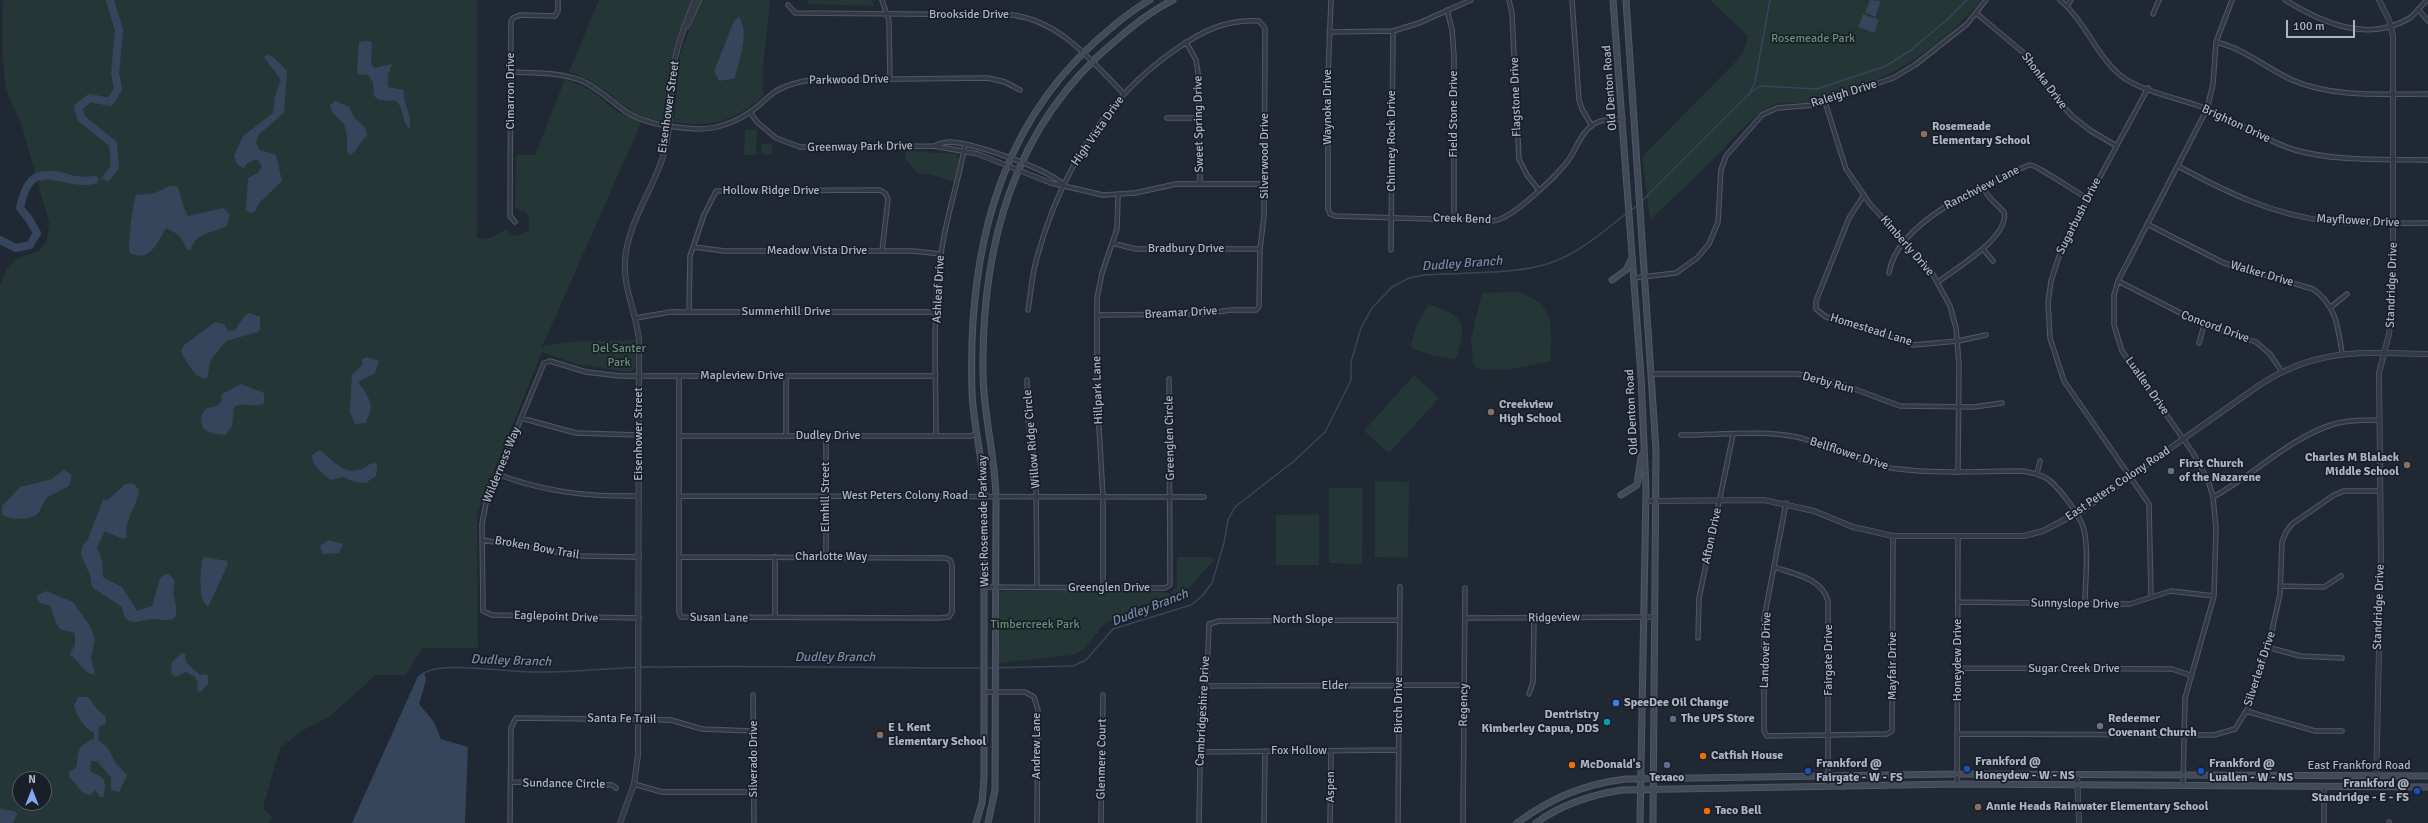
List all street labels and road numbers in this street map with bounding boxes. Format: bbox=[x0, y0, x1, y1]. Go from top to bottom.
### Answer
street label: Brookside Drive bbox=[929, 8, 1009, 22]
street label: Old Denton Road bbox=[1600, 45, 1620, 131]
street label: Shonka Drive bbox=[2018, 50, 2070, 112]
street label: Cimarron Drive bbox=[504, 52, 518, 130]
street label: Flagstone Drive bbox=[1507, 57, 1525, 137]
street label: Eisenhower Street bbox=[655, 60, 683, 154]
street label: Waynoka Drive bbox=[1321, 69, 1335, 145]
street label: Field Stone Drive bbox=[1447, 71, 1461, 157]
street label: Parkwood Drive bbox=[809, 72, 889, 88]
street label: Sweet Spring Drive bbox=[1191, 75, 1207, 173]
street label: Raleigh Drive bbox=[1809, 77, 1879, 111]
street label: Chimney Rock Drive bbox=[1385, 90, 1399, 192]
street label: High Vista Drive bbox=[1069, 93, 1127, 169]
street label: Brighton Drive bbox=[2199, 102, 2273, 146]
street label: Silverwood Drive bbox=[1258, 113, 1272, 199]
street label: Greenway Park Drive bbox=[807, 139, 913, 155]
street label: Ranchview Lane bbox=[1942, 163, 2022, 213]
street label: Sugarbush Drive bbox=[2053, 175, 2105, 257]
street label: Hollow Ridge Drive bbox=[722, 184, 820, 198]
street label: Creek Bend bbox=[1433, 211, 1491, 227]
street label: Mayflower Drive bbox=[2316, 212, 2400, 230]
street label: Kimberly Drive bbox=[1877, 213, 1937, 279]
street label: Bradbury Drive bbox=[1148, 242, 1224, 256]
street label: Standridge Drive bbox=[2383, 242, 2401, 328]
street label: Meadow Vista Drive bbox=[767, 244, 867, 258]
street label: Ashleaf Drive bbox=[930, 255, 948, 323]
street label: Walker Drive bbox=[2229, 258, 2295, 290]
street label: Breamar Drive bbox=[1144, 304, 1218, 322]
street label: Summerhill Drive bbox=[742, 305, 830, 319]
street label: Concord Drive bbox=[2179, 308, 2251, 346]
street label: Homestead Lane bbox=[1828, 311, 1914, 349]
street label: Luallen Drive bbox=[2122, 354, 2172, 418]
street label: Hillpark Lane bbox=[1090, 355, 1106, 425]
street label: Mapleview Drive bbox=[700, 369, 784, 383]
street label: Old Denton Road bbox=[1623, 369, 1641, 455]
street label: Derby Run bbox=[1801, 369, 1855, 397]
street label: Eisenhower Street bbox=[632, 387, 646, 481]
street label: Willow Ridge Circle bbox=[1021, 389, 1043, 489]
street label: Greenglen Circle bbox=[1162, 395, 1178, 481]
street label: Wilderness Way bbox=[480, 425, 524, 505]
street label: Dudley Drive bbox=[795, 429, 861, 443]
street label: Bellflower Drive bbox=[1808, 434, 1890, 474]
street label: East Peters Colony Road bbox=[2063, 444, 2173, 524]
street label: West Rosemeade Parkway bbox=[976, 455, 992, 587]
street label: Elmhill Street bbox=[819, 462, 833, 532]
street label: West Peters Colony Road bbox=[842, 489, 968, 503]
street label: Afton Drive bbox=[1699, 507, 1725, 565]
street label: Broken Bow Trail bbox=[494, 533, 580, 563]
street label: Charlotte Way bbox=[795, 550, 867, 564]
street label: Standridge Drive bbox=[2370, 564, 2388, 650]
street label: Greenglen Drive bbox=[1068, 581, 1150, 595]
street label: Sunnyslope Drive bbox=[2031, 596, 2119, 612]
street label: Eaglepoint Drive bbox=[513, 608, 599, 626]
street label: Susan Lane bbox=[690, 610, 748, 626]
street label: Ridgeview bbox=[1528, 610, 1580, 626]
street label: Landover Drive bbox=[1757, 612, 1775, 688]
street label: North Slope bbox=[1272, 613, 1334, 627]
street label: Honeydew Drive bbox=[1951, 619, 1965, 701]
street label: Fairgate Drive bbox=[1822, 624, 1836, 696]
street label: Silverleaf Drive bbox=[2241, 630, 2279, 708]
street label: Mayfair Drive bbox=[1886, 632, 1900, 700]
street label: Cambridgeshire Drive bbox=[1193, 655, 1213, 767]
street label: Sugar Creek Drive bbox=[2028, 662, 2120, 676]
street label: Birch Drive bbox=[1392, 677, 1406, 733]
street label: Elder bbox=[1321, 679, 1349, 693]
street label: Regency bbox=[1456, 683, 1472, 727]
street label: Santa Fe Trail bbox=[587, 711, 657, 727]
street label: Andrew Lane bbox=[1030, 713, 1044, 779]
street label: Glenmere Court bbox=[1094, 718, 1110, 800]
street label: Silverado Drive bbox=[747, 720, 761, 798]
street label: Fox Hollow bbox=[1271, 744, 1327, 758]
street label: East Frankford Road bbox=[2308, 759, 2410, 773]
street label: Aspen bbox=[1324, 771, 1338, 803]
street label: Sundance Circle bbox=[523, 776, 605, 792]

